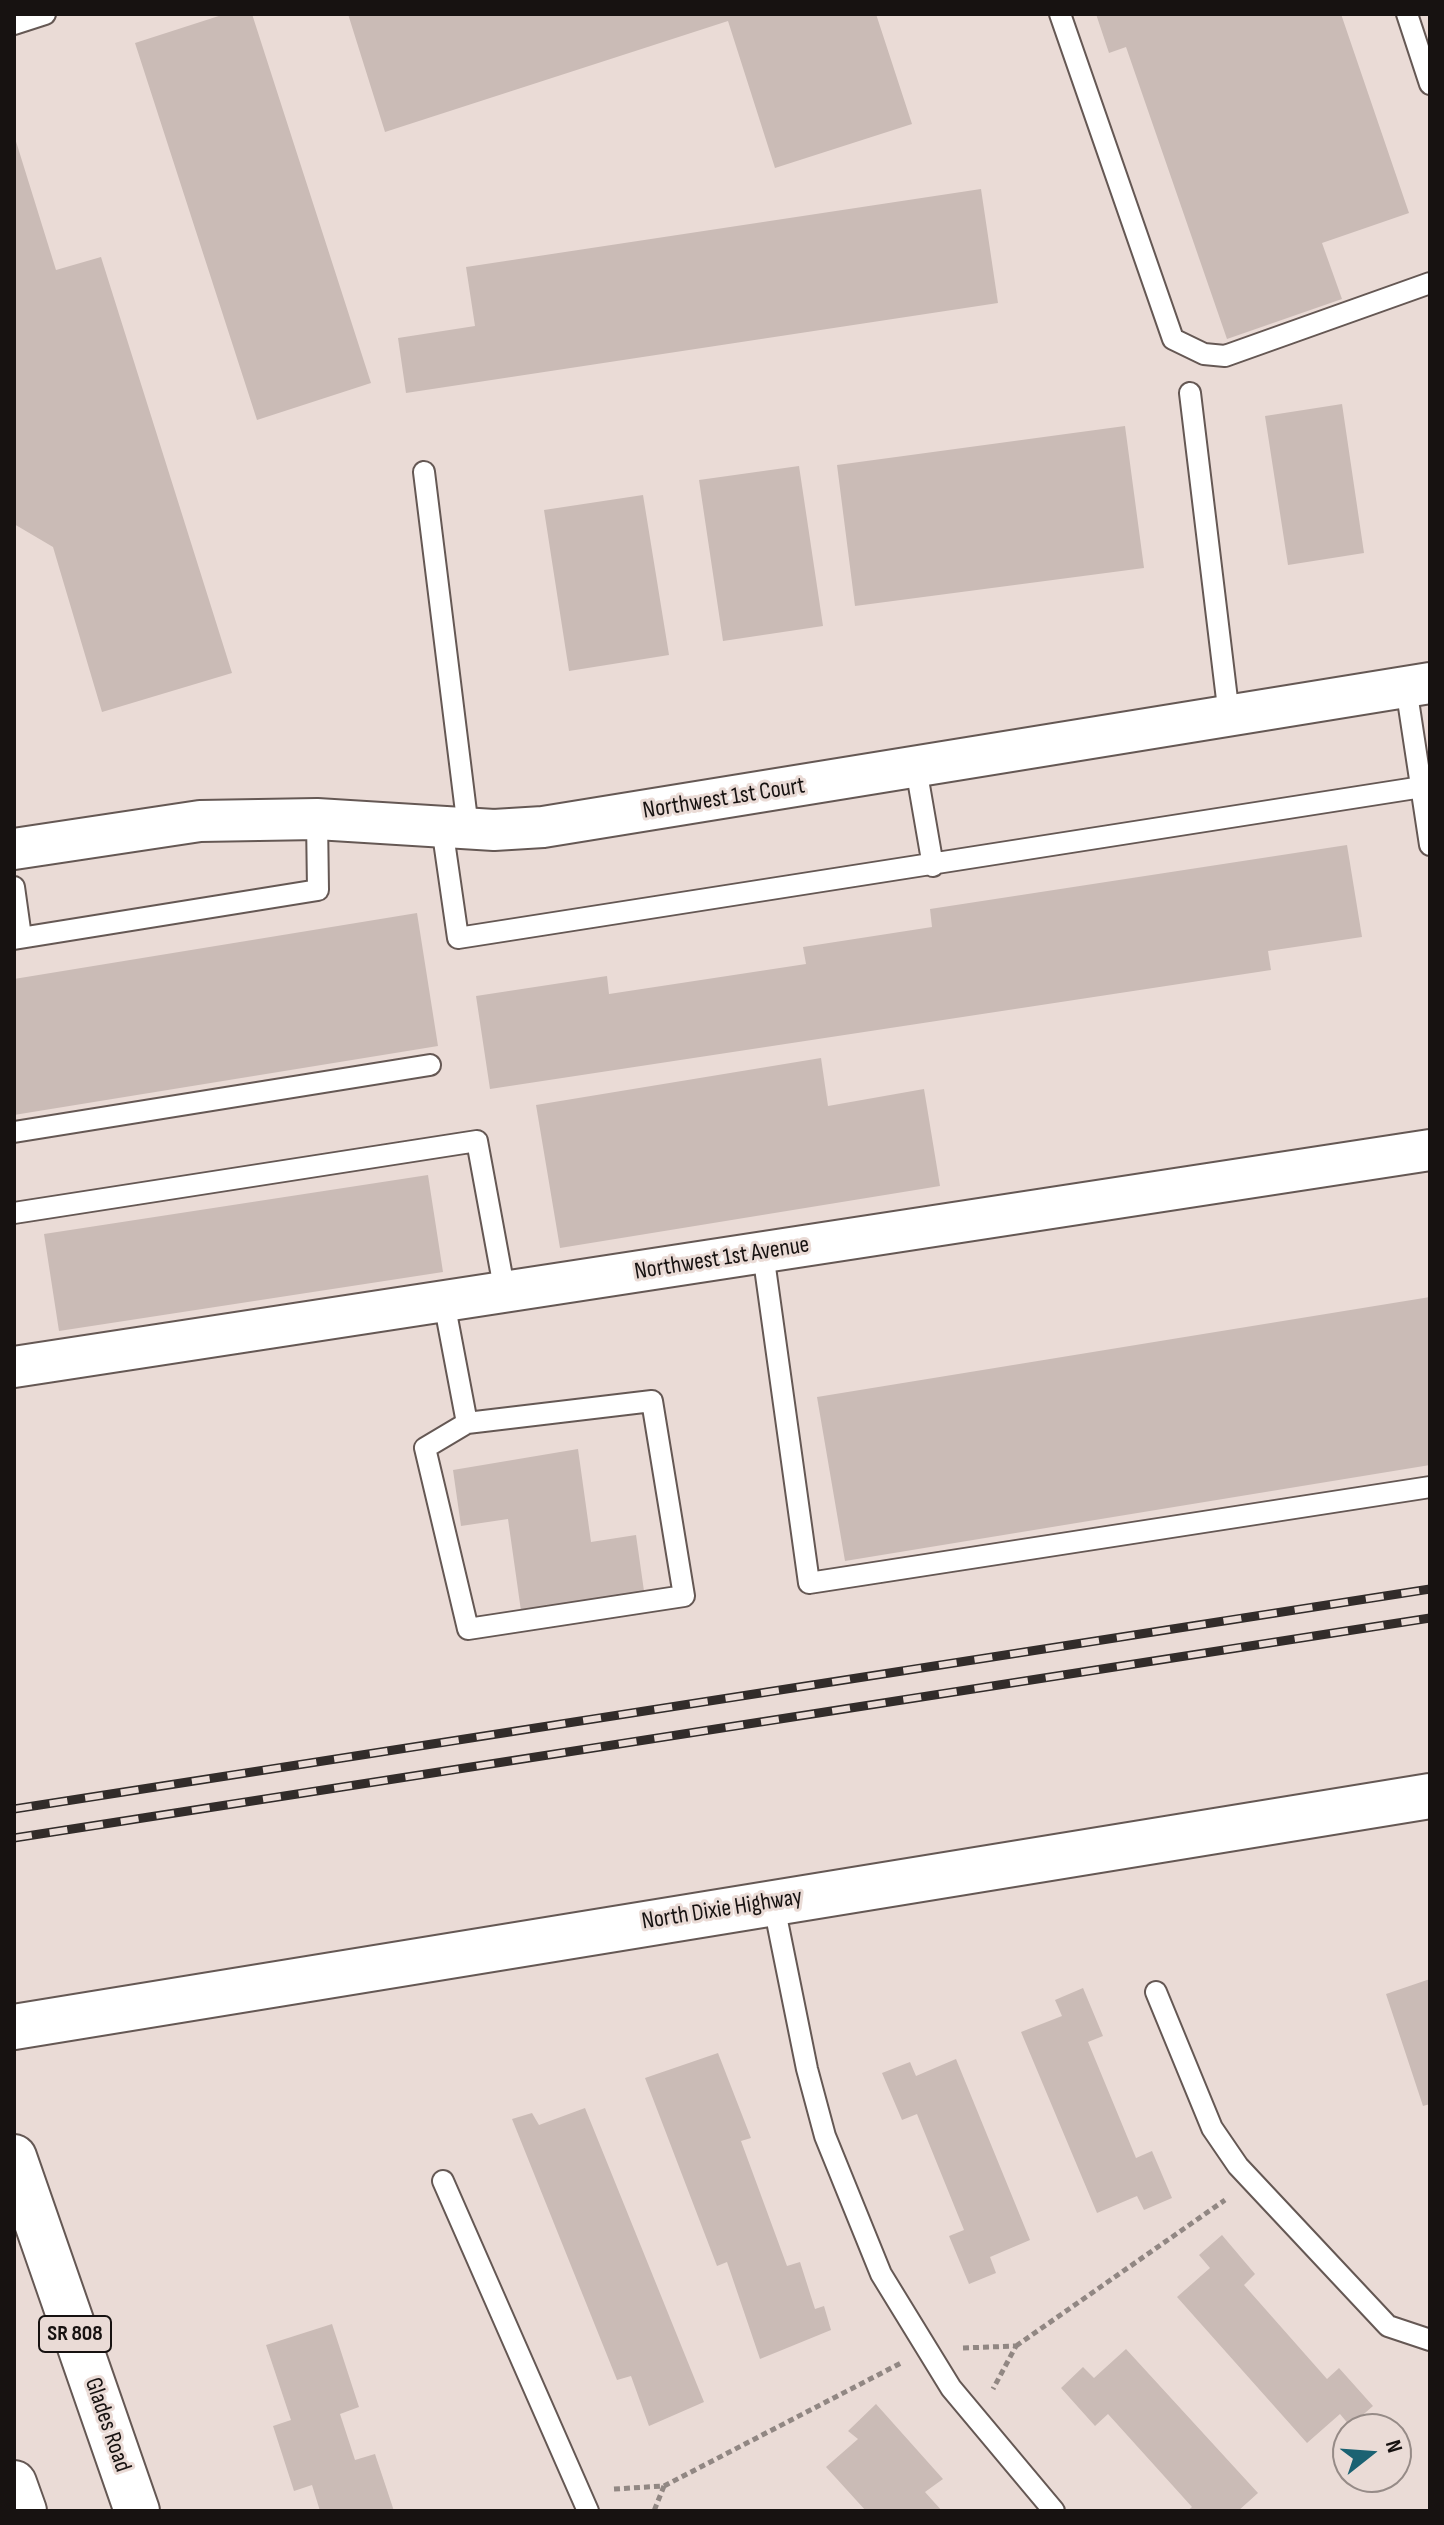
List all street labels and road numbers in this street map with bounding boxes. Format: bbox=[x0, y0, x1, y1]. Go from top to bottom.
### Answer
street label: Northwest 1st Court bbox=[641, 772, 807, 826]
street label: Northwest 1st Avenue bbox=[633, 1231, 811, 1287]
street label: North Dixie Highway bbox=[640, 1883, 804, 1937]
road number: SR 808 bbox=[39, 2316, 111, 2352]
street label: Glades Road bbox=[77, 2374, 137, 2476]

